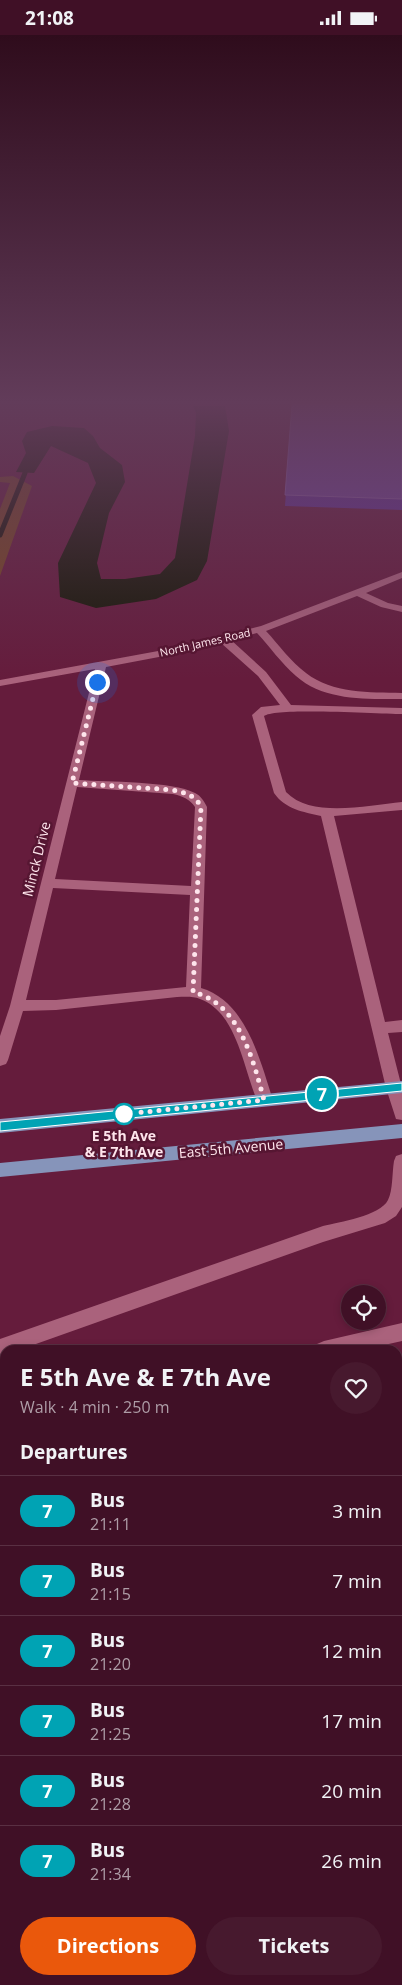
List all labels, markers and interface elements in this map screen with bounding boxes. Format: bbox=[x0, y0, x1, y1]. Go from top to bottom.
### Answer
text: 21:08 bbox=[25, 5, 74, 31]
street label: North James Road bbox=[158, 624, 252, 660]
your location bbox=[85, 670, 110, 695]
street label: Minck Drive bbox=[18, 819, 55, 899]
line badge: 7 bbox=[306, 1078, 338, 1110]
text: 7 bbox=[317, 1082, 327, 1106]
marker: E 5th Ave & E 7th Ave bbox=[113, 1103, 135, 1125]
place label: E 5th Ave & E 7th Ave bbox=[85, 1126, 163, 1161]
street label: East 5th Avenue bbox=[178, 1134, 284, 1162]
map controls bbox=[341, 1285, 386, 1330]
button: locate bbox=[341, 1285, 386, 1330]
text: E 5th Ave & E 7th Ave bbox=[20, 1360, 271, 1393]
button: heart bbox=[330, 1362, 382, 1414]
text: Walk · 4 min · 250 m bbox=[20, 1396, 170, 1418]
text: Departures bbox=[20, 1439, 127, 1465]
text: Bus bbox=[90, 1487, 125, 1513]
text: 3 min bbox=[332, 1498, 382, 1524]
text: 7 bbox=[42, 1499, 53, 1523]
text: 21:11 bbox=[90, 1513, 131, 1535]
text: Bus bbox=[90, 1557, 125, 1583]
text: 7 min bbox=[332, 1568, 382, 1594]
text: 7 bbox=[42, 1569, 53, 1593]
text: 21:15 bbox=[90, 1583, 131, 1605]
text: Bus bbox=[90, 1627, 125, 1653]
text: 12 min bbox=[321, 1638, 382, 1664]
text: 7 bbox=[42, 1639, 53, 1663]
text: 21:20 bbox=[90, 1653, 131, 1675]
text: Bus bbox=[90, 1697, 125, 1723]
text: 17 min bbox=[321, 1708, 382, 1734]
text: 7 bbox=[42, 1709, 53, 1733]
text: 21:25 bbox=[90, 1723, 131, 1745]
text: Bus bbox=[90, 1767, 125, 1793]
text: 20 min bbox=[321, 1778, 382, 1804]
text: 7 bbox=[42, 1779, 53, 1803]
text: 21:28 bbox=[90, 1793, 131, 1815]
text: Bus bbox=[90, 1837, 125, 1863]
text: 26 min bbox=[321, 1848, 382, 1874]
text: 7 bbox=[42, 1849, 53, 1873]
text: 21:34 bbox=[90, 1863, 131, 1885]
button: Directions bbox=[20, 1917, 196, 1975]
button: Tickets bbox=[206, 1917, 382, 1975]

